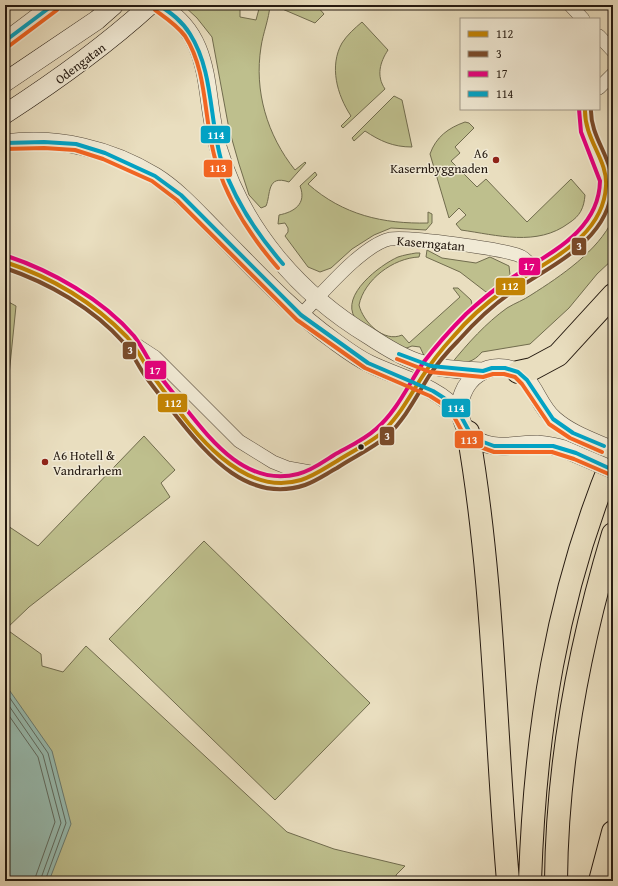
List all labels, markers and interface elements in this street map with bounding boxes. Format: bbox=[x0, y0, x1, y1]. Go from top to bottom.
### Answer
legend bbox=[460, 18, 600, 110]
text: 112 bbox=[496, 25, 514, 42]
street label: Odengatan bbox=[51, 38, 110, 89]
text: 3 bbox=[496, 45, 502, 62]
text: 17 bbox=[496, 65, 508, 82]
text: 114 bbox=[496, 85, 514, 102]
line badge: 114 bbox=[200, 125, 231, 144]
text: 114 bbox=[207, 127, 225, 143]
place label: A6 Kasernbyggnaden bbox=[390, 144, 489, 178]
marker: A6 Kasernbyggnaden bbox=[491, 155, 501, 165]
line badge: 113 bbox=[203, 159, 233, 178]
text: 113 bbox=[209, 160, 227, 176]
street label: Kaserngatan bbox=[396, 231, 467, 256]
line badge: 3 bbox=[571, 237, 587, 256]
text: 3 bbox=[576, 238, 582, 254]
line badge: 17 bbox=[518, 257, 541, 276]
text: 17 bbox=[523, 258, 535, 274]
line badge: 112 bbox=[495, 277, 526, 296]
text: 112 bbox=[501, 278, 519, 294]
line badge: 3 bbox=[122, 341, 137, 360]
text: 3 bbox=[127, 342, 133, 358]
line badge: 17 bbox=[144, 360, 167, 380]
text: 17 bbox=[149, 362, 161, 378]
line badge: 112 bbox=[157, 393, 188, 413]
text: 112 bbox=[164, 395, 182, 411]
line badge: 114 bbox=[441, 398, 471, 418]
text: 114 bbox=[447, 400, 465, 416]
line badge: 3 bbox=[379, 426, 395, 446]
text: 3 bbox=[384, 428, 390, 444]
line badge: 113 bbox=[454, 430, 484, 449]
text: 113 bbox=[460, 432, 478, 448]
unlabelled marker bbox=[356, 442, 366, 452]
place label: A6 Hotell & Vandrarhem bbox=[53, 446, 122, 480]
marker: A6 Hotell & Vandrarhem bbox=[40, 457, 50, 467]

